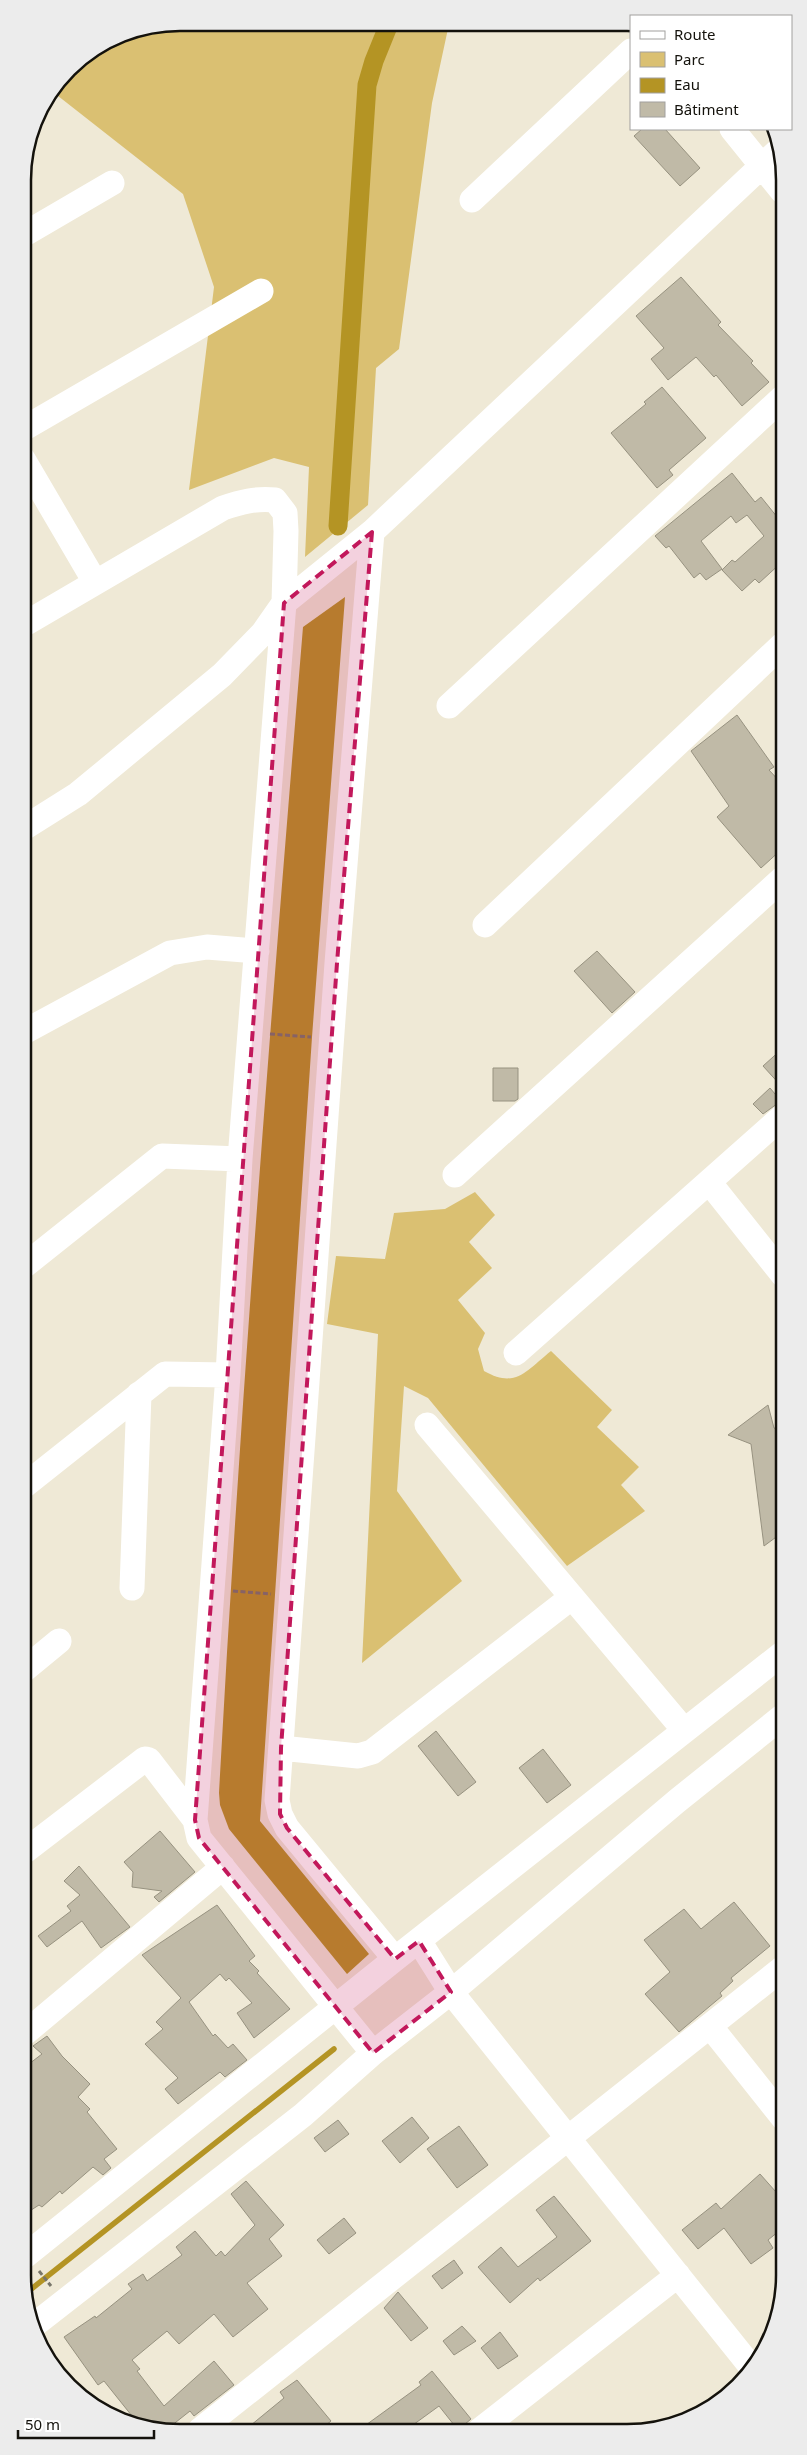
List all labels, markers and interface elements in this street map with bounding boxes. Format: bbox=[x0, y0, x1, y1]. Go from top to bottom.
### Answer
legend bbox=[630, 15, 792, 130]
text: Route bbox=[674, 24, 716, 44]
text: Parc bbox=[674, 49, 705, 69]
text: Eau bbox=[674, 74, 700, 94]
text: Bâtiment bbox=[674, 99, 739, 119]
scale bar bbox=[18, 2408, 154, 2440]
text: 50 m bbox=[25, 2414, 60, 2434]

